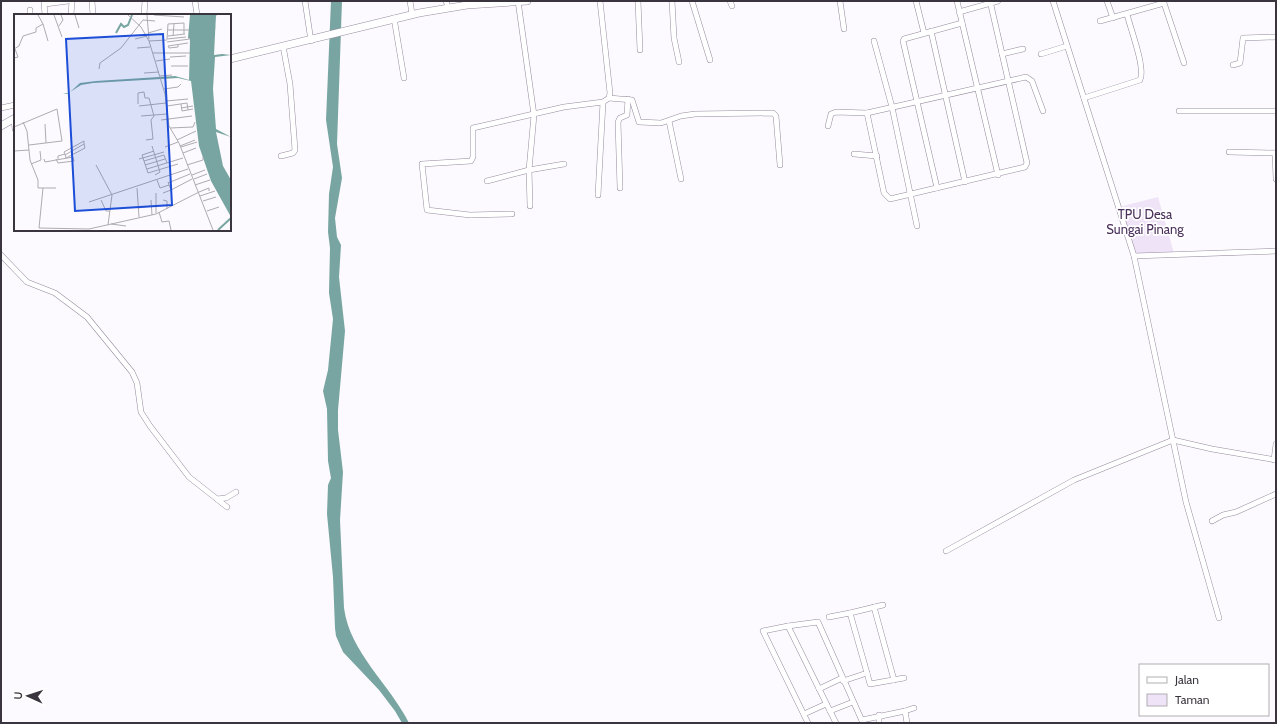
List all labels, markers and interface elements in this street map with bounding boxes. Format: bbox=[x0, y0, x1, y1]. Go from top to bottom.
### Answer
inset map bbox=[14, 14, 231, 231]
park label: TPU Desa Sungai Pinang bbox=[1106, 206, 1184, 237]
legend bbox=[1139, 664, 1269, 716]
text: Jalan bbox=[1174, 672, 1199, 687]
north arrow bbox=[8, 676, 48, 716]
text: U bbox=[11, 691, 25, 700]
text: Taman bbox=[1175, 692, 1210, 707]

